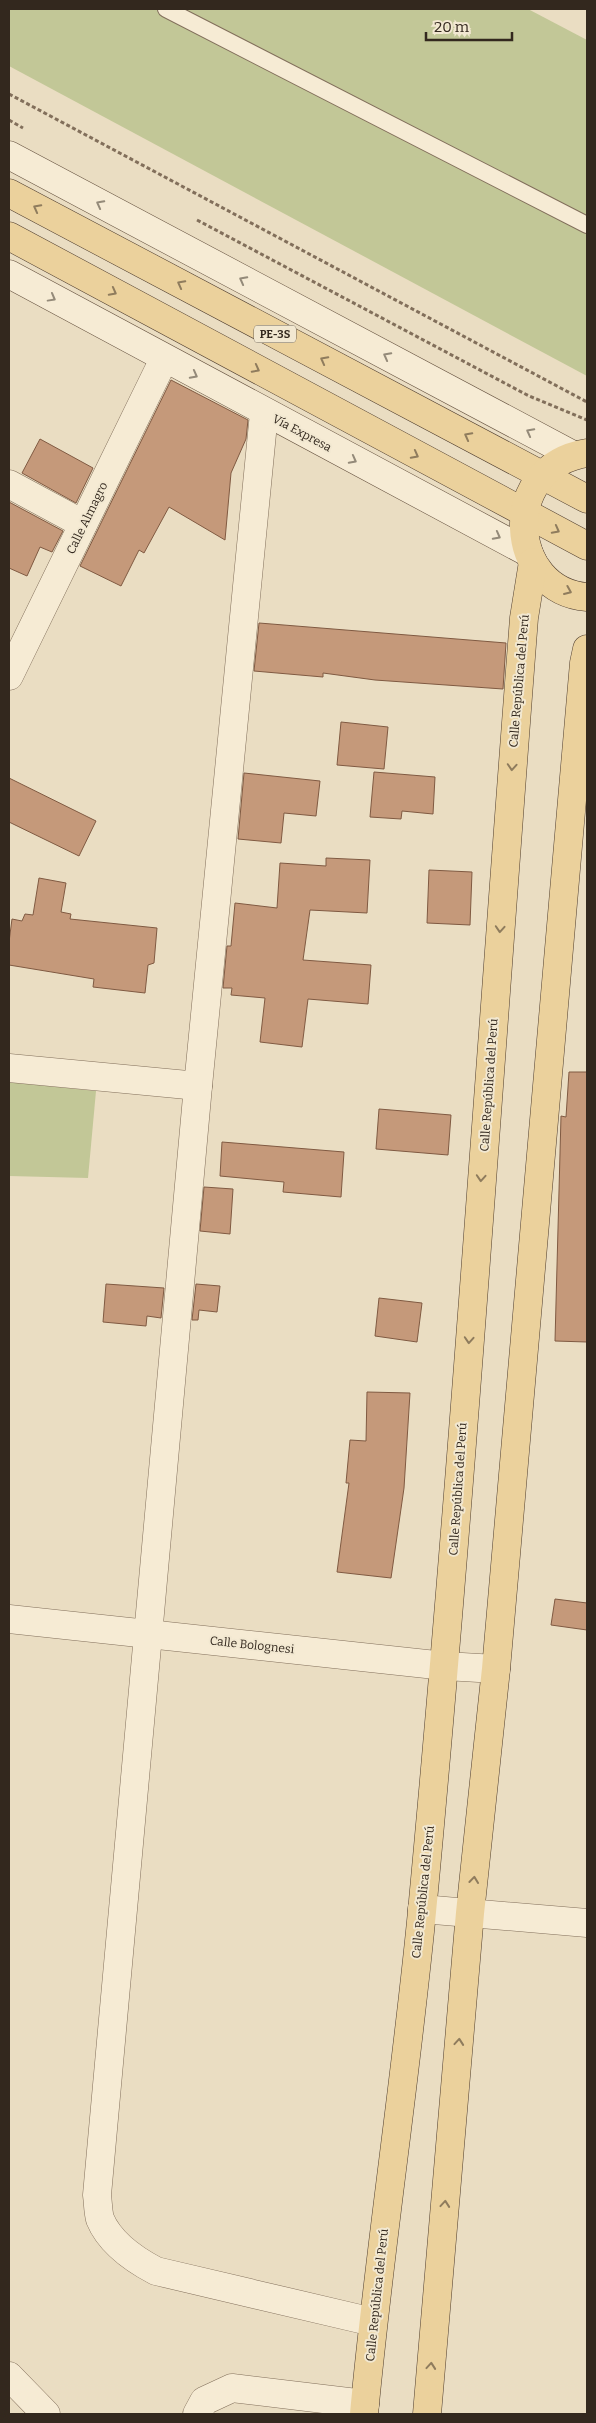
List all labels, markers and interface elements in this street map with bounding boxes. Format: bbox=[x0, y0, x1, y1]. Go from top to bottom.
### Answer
scale bar bbox=[426, 10, 512, 42]
text: 20 m bbox=[434, 18, 470, 36]
one-way arrow bbox=[96, 200, 105, 210]
one-way arrow bbox=[33, 204, 42, 214]
one-way arrow bbox=[240, 276, 249, 286]
one-way arrow bbox=[177, 280, 186, 290]
one-way arrow bbox=[108, 286, 117, 296]
one-way arrow bbox=[46, 291, 55, 301]
road number: PE-3S bbox=[254, 326, 296, 342]
one-way arrow bbox=[383, 352, 392, 362]
one-way arrow bbox=[320, 356, 329, 366]
one-way arrow bbox=[251, 363, 260, 373]
one-way arrow bbox=[189, 369, 198, 379]
street label: Vía Expresa bbox=[270, 412, 334, 455]
one-way arrow bbox=[527, 428, 536, 438]
one-way arrow bbox=[464, 432, 473, 442]
one-way arrow bbox=[410, 448, 419, 458]
one-way arrow bbox=[348, 454, 357, 464]
street label: Calle Almagro bbox=[64, 480, 110, 556]
one-way arrow bbox=[550, 523, 559, 533]
one-way arrow bbox=[491, 530, 500, 540]
one-way arrow bbox=[563, 585, 572, 596]
street label: Calle República del Perú bbox=[506, 613, 532, 748]
one-way arrow bbox=[507, 763, 518, 771]
one-way arrow bbox=[495, 925, 506, 933]
street label: Calle República del Perú bbox=[477, 1017, 501, 1152]
one-way arrow bbox=[476, 1175, 487, 1183]
one-way arrow bbox=[464, 1337, 475, 1345]
street label: Calle República del Perú bbox=[446, 1421, 470, 1556]
street label: Calle Bolognesi bbox=[209, 1634, 295, 1656]
street label: Calle República del Perú bbox=[409, 1824, 437, 1959]
one-way arrow bbox=[468, 1876, 479, 1884]
one-way arrow bbox=[453, 2038, 464, 2046]
one-way arrow bbox=[439, 2200, 450, 2208]
street label: Calle República del Perú bbox=[363, 2227, 391, 2362]
one-way arrow bbox=[425, 2361, 436, 2369]

